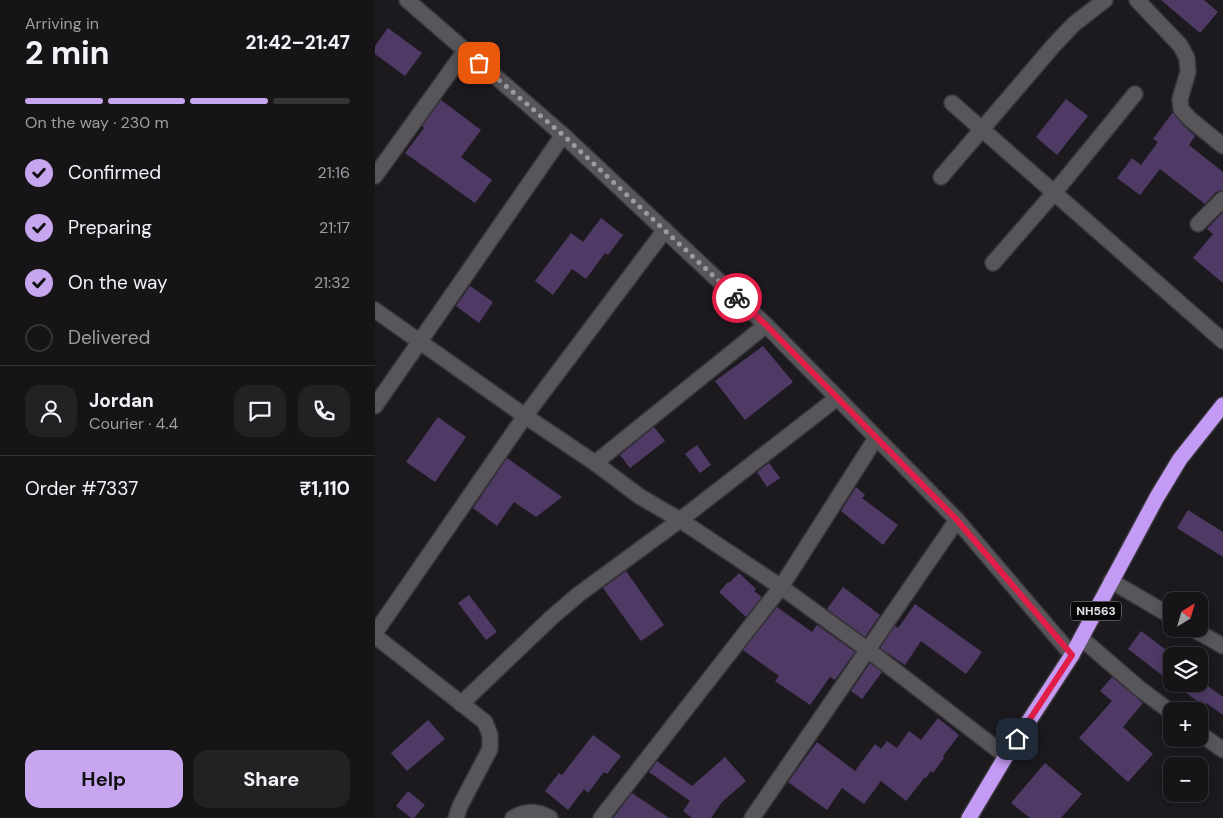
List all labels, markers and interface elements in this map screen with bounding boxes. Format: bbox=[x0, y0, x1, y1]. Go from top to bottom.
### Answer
text: Arriving in bbox=[25, 13, 99, 34]
text: 21:42–21:47 bbox=[245, 30, 350, 55]
text: 2 min bbox=[25, 32, 110, 74]
pin bbox=[458, 42, 500, 84]
icon: bag bbox=[465, 49, 493, 77]
text: On the way · 230 m bbox=[25, 112, 169, 133]
icon: check bbox=[25, 159, 53, 187]
text: Confirmed bbox=[68, 160, 161, 185]
text: 21:16 bbox=[318, 162, 350, 183]
icon: check bbox=[25, 214, 53, 242]
text: Preparing bbox=[68, 215, 152, 240]
text: 21:17 bbox=[319, 217, 350, 238]
icon: check bbox=[25, 269, 53, 297]
text: On the way bbox=[68, 270, 168, 295]
text: 21:32 bbox=[314, 272, 350, 293]
courier bbox=[712, 273, 762, 323]
icon: bike bbox=[723, 284, 751, 312]
text: Delivered bbox=[68, 325, 150, 350]
button: person bbox=[25, 385, 77, 437]
button: chat bbox=[234, 385, 286, 437]
button: phone bbox=[298, 385, 350, 437]
text: Jordan bbox=[89, 388, 154, 413]
text: Courier · 4.4 bbox=[89, 413, 178, 434]
text: Order #7337 bbox=[25, 476, 138, 501]
text: ₹1,110 bbox=[300, 476, 350, 501]
north arrow bbox=[1163, 592, 1207, 638]
map controls bbox=[1163, 592, 1208, 802]
road number: NH563 bbox=[1071, 602, 1121, 620]
button: layers bbox=[1163, 647, 1208, 692]
button: + bbox=[1163, 702, 1208, 747]
pin bbox=[996, 718, 1038, 760]
icon: home bbox=[1003, 725, 1031, 753]
button: Help bbox=[25, 750, 183, 808]
button: Share bbox=[193, 750, 350, 808]
button: − bbox=[1163, 757, 1208, 802]

